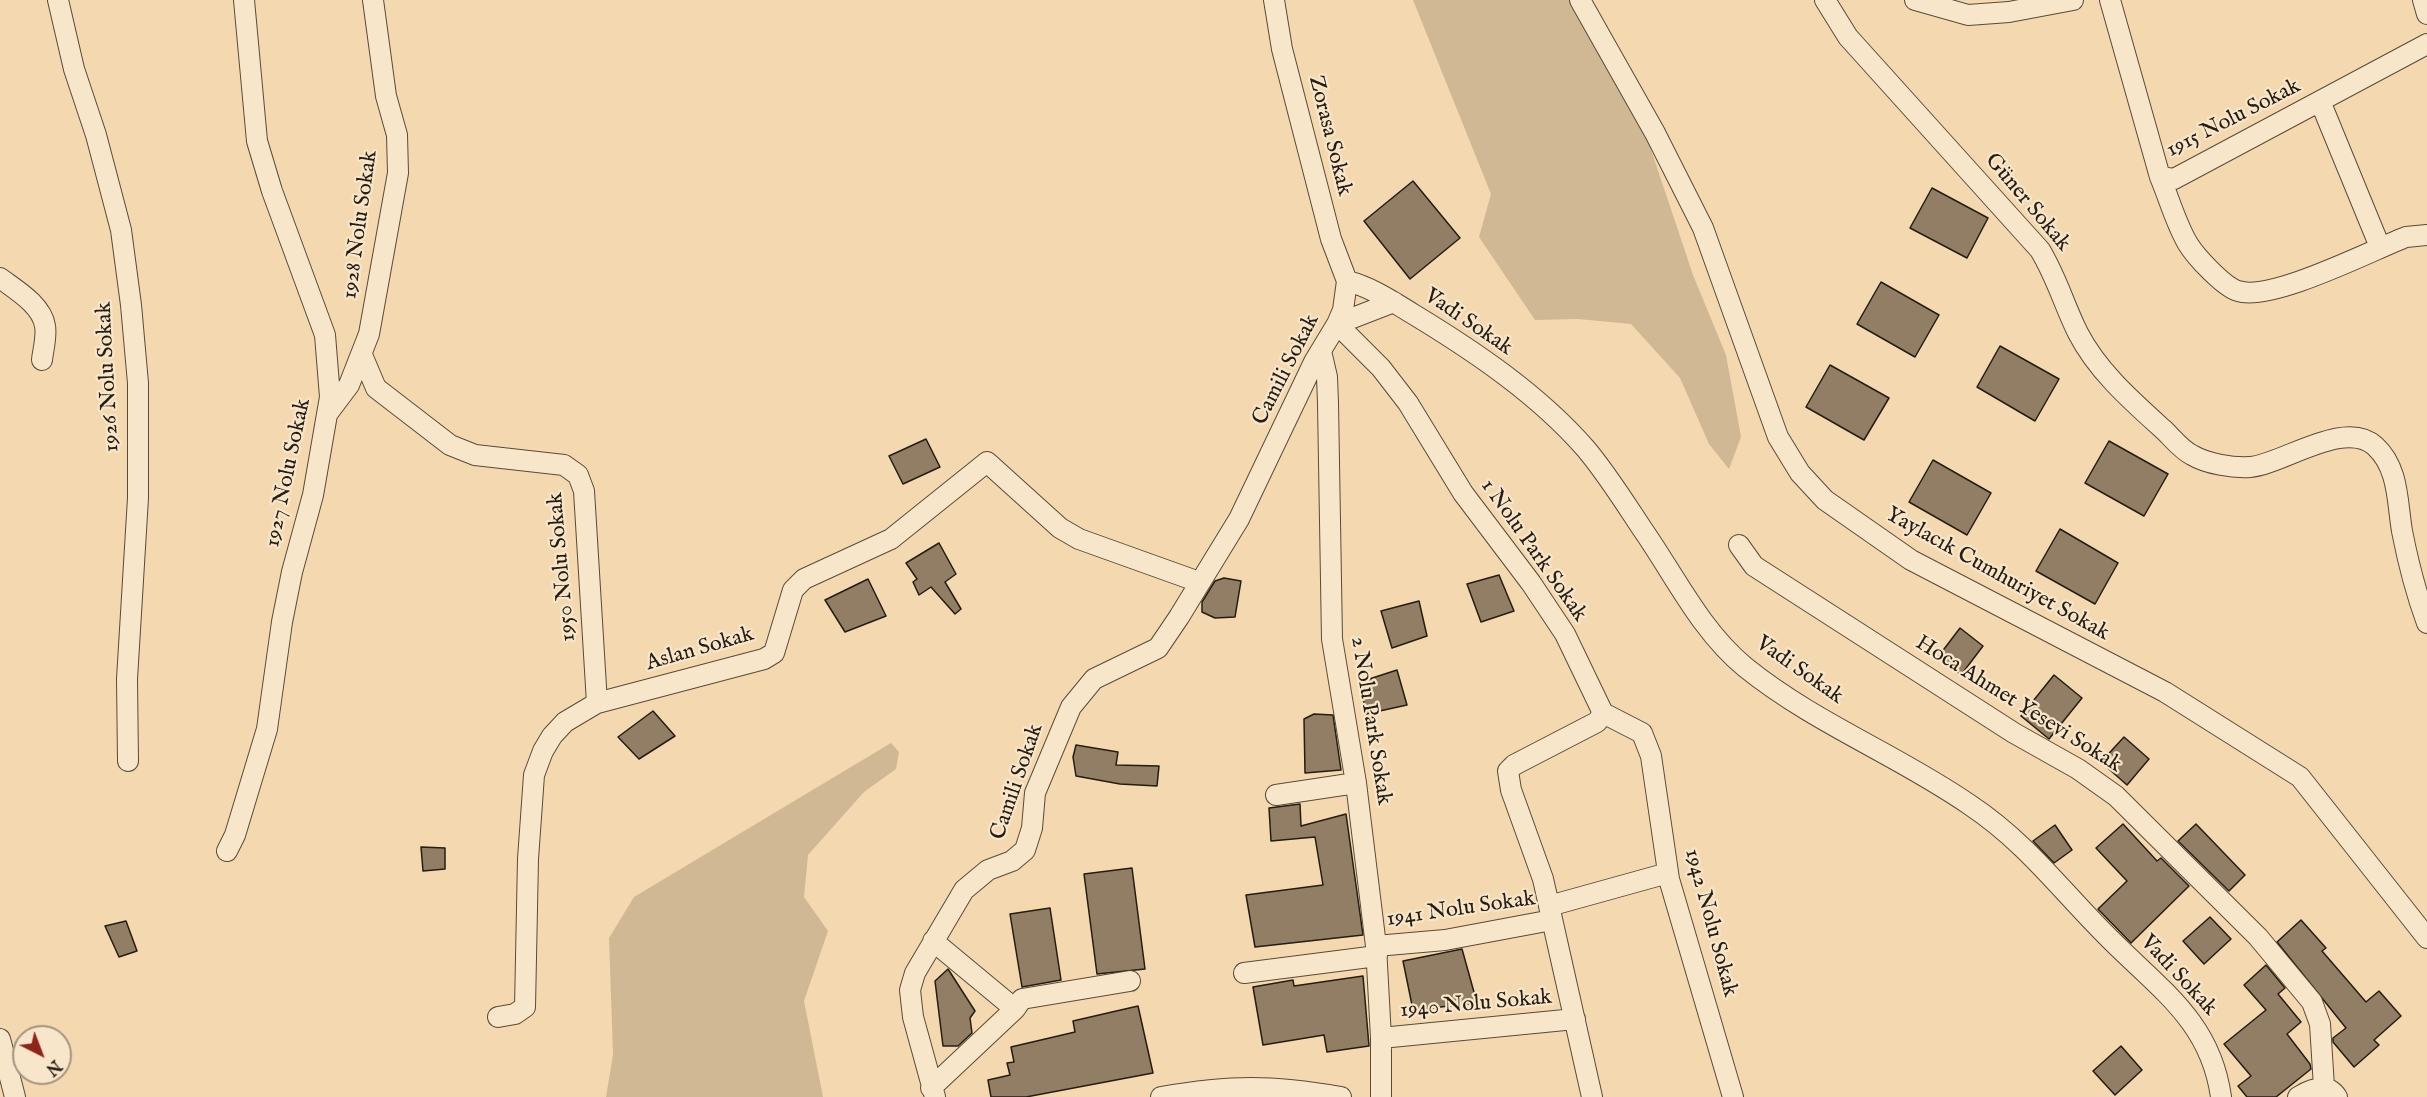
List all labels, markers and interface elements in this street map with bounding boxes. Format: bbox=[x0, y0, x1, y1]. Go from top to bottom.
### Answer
street label: Zorasa Sokak bbox=[1301, 73, 1357, 199]
street label: 1915 Nolu Sokak bbox=[2162, 74, 2306, 164]
street label: 1928 Nolu Sokak bbox=[337, 149, 385, 301]
street label: Güner Sokak bbox=[1978, 149, 2076, 257]
street label: Vadi Sokak bbox=[1419, 284, 1517, 362]
street label: 1926 Nolu Sokak bbox=[92, 301, 126, 453]
street label: Camili Sokak bbox=[1248, 310, 1326, 430]
street label: 1927 Nolu Sokak bbox=[260, 396, 318, 550]
street label: 1 Nolu Park Sokak bbox=[1474, 475, 1592, 627]
street label: 1950 Nolu Sokak bbox=[543, 491, 583, 643]
street label: Yaylacık Cumhuriyet Sokak bbox=[1880, 502, 2114, 648]
street label: Aslan Sokak bbox=[643, 622, 757, 678]
street label: Vadi Sokak bbox=[1750, 631, 1848, 711]
street label: Hoca Ahmet Yesevi Sokak bbox=[1910, 631, 2126, 779]
street label: 2 Nolu Park Sokak bbox=[1344, 635, 1396, 807]
street label: Camili Sokak bbox=[986, 721, 1050, 843]
street label: 1942 Nolu Sokak bbox=[1678, 846, 1742, 1000]
street label: 1941 Nolu Sokak bbox=[1385, 887, 1537, 933]
street label: Vadi Sokak bbox=[2134, 930, 2222, 1022]
street label: 1940 Nolu Sokak bbox=[1399, 985, 1553, 1025]
north arrow bbox=[12, 1025, 72, 1085]
text: N bbox=[41, 1055, 65, 1079]

